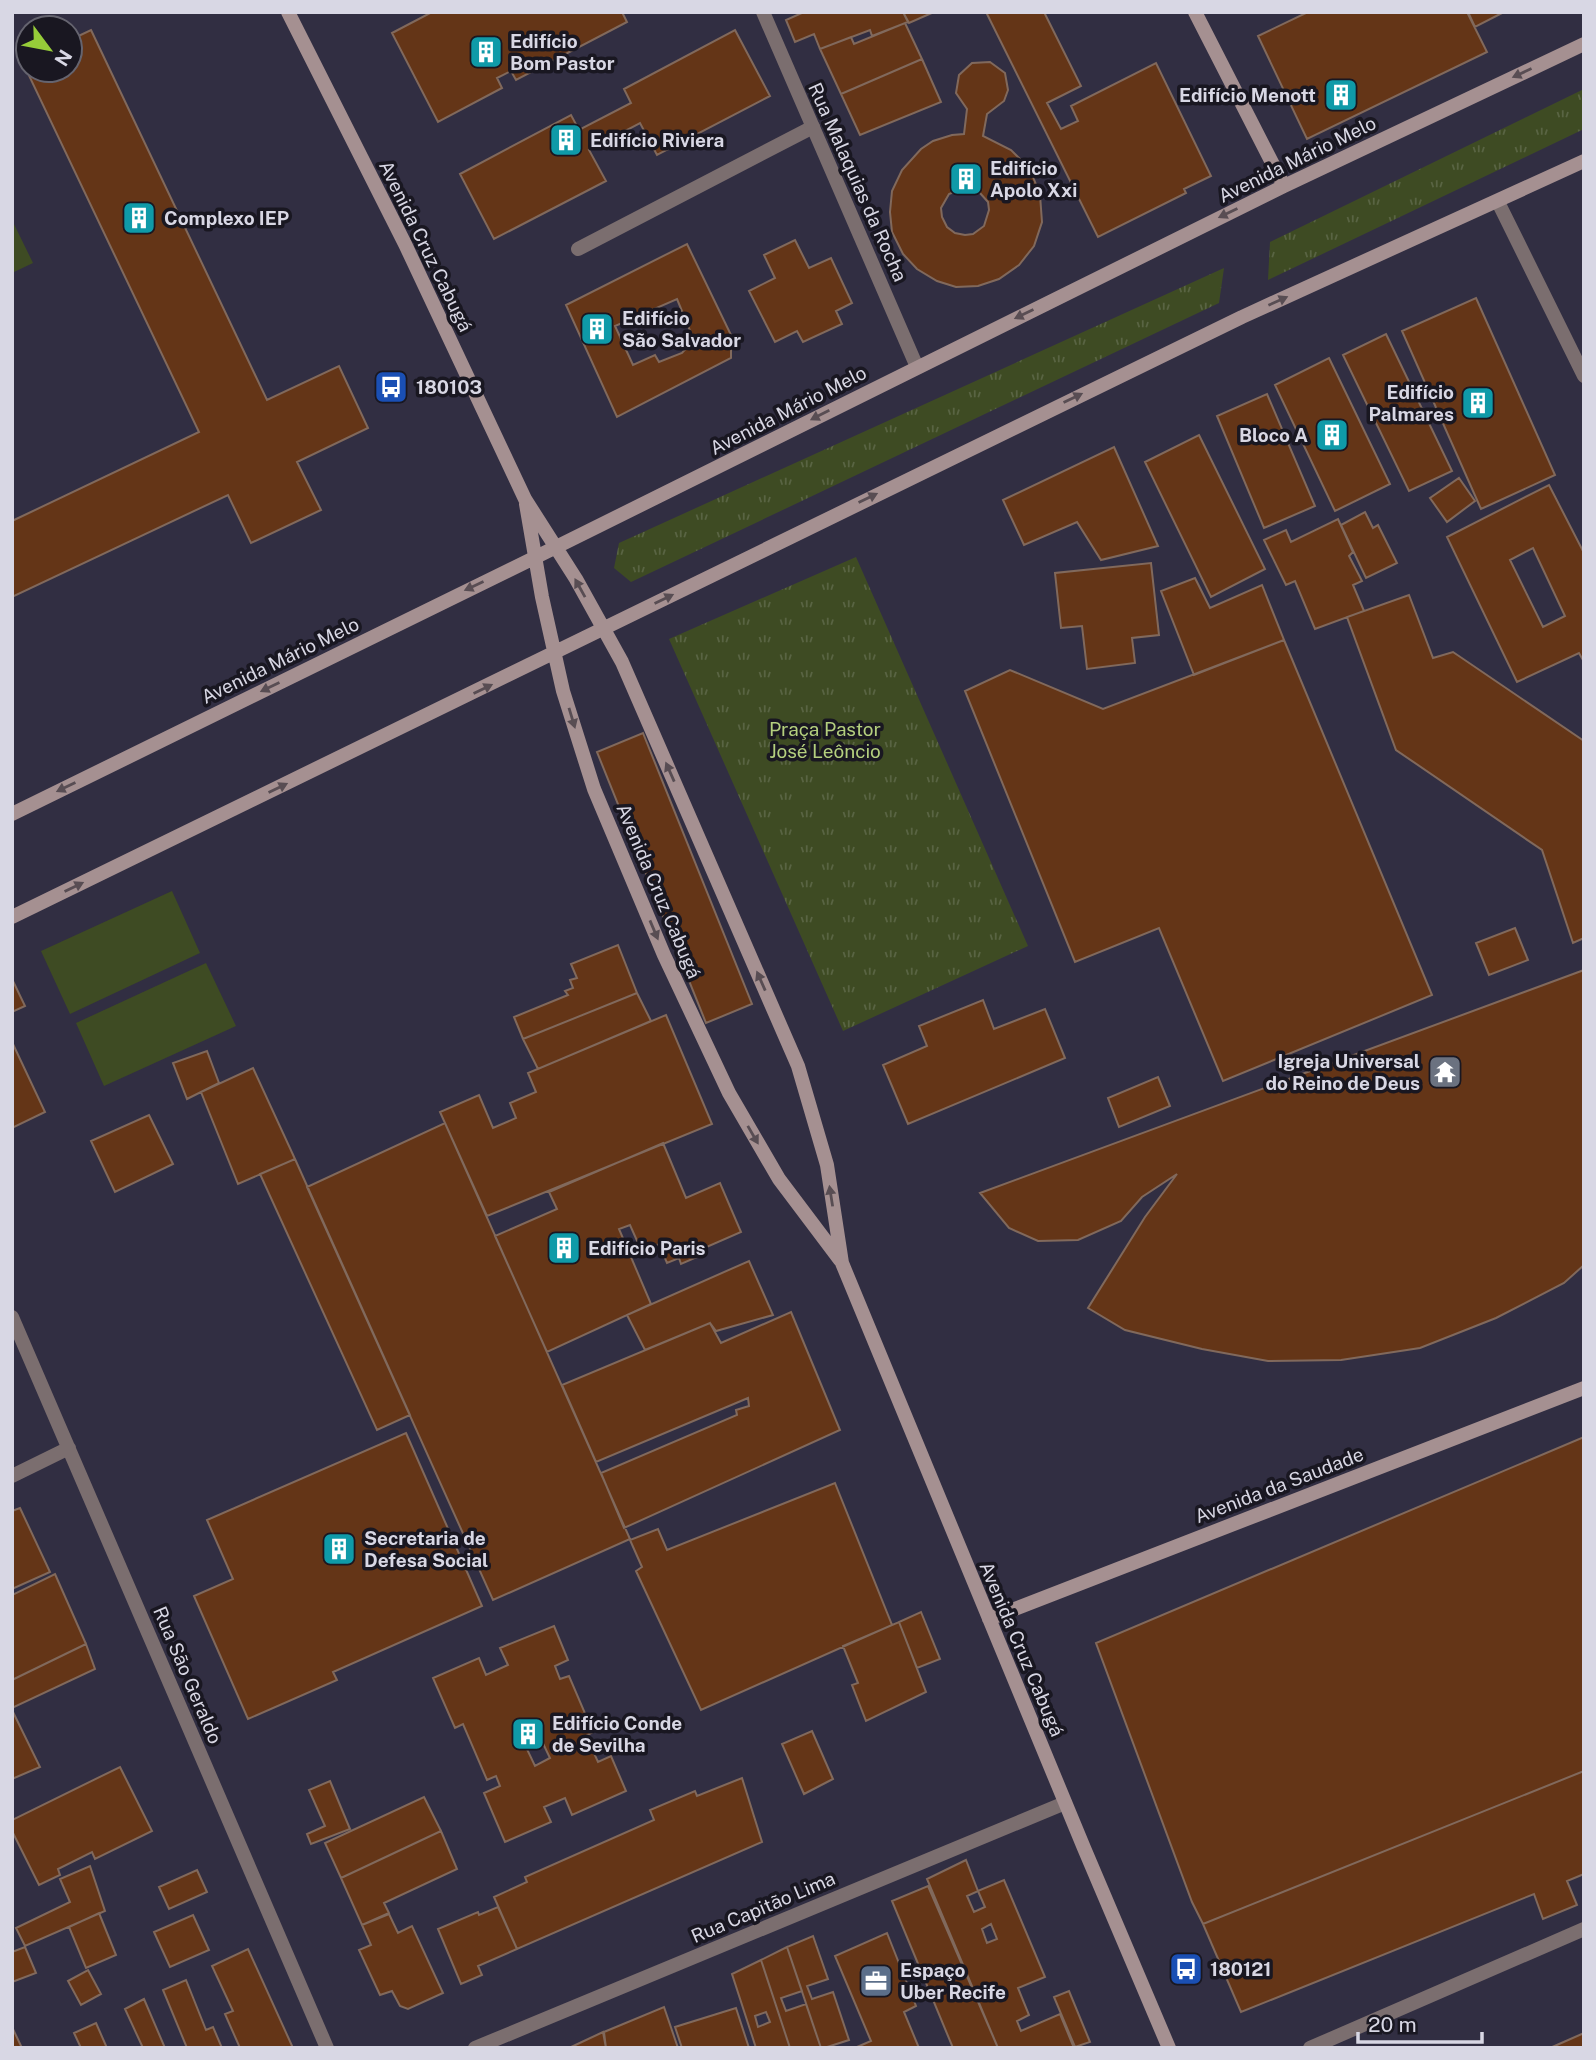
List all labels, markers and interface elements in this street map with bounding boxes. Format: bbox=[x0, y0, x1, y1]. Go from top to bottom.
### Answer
north arrow bbox=[14, 14, 84, 84]
place label: Edifício Bom Pastor bbox=[510, 30, 615, 74]
building icon: Edifício Bom Pastor bbox=[467, 33, 505, 71]
text: N bbox=[50, 46, 77, 70]
one-way arrow bbox=[1512, 68, 1532, 79]
building icon: Edifício Menott bbox=[1322, 76, 1360, 114]
street label: Rua Malaquias da Rocha bbox=[804, 79, 912, 285]
place label: Edifício Menott bbox=[1179, 84, 1316, 106]
street label: Avenida Mário Melo bbox=[1215, 111, 1379, 207]
building icon: Edifício Riviera bbox=[547, 121, 585, 159]
place label: Edifício Riviera bbox=[590, 129, 724, 151]
street label: Avenida Cruz Cabugá bbox=[375, 157, 477, 335]
place label: Edifício Apolo Xxi bbox=[990, 157, 1077, 201]
building icon: Edifício Apolo Xxi bbox=[947, 160, 985, 198]
building icon: Complexo IEP bbox=[120, 199, 158, 237]
place label: Complexo IEP bbox=[164, 207, 289, 229]
one-way arrow bbox=[1218, 208, 1238, 219]
one-way arrow bbox=[1268, 295, 1288, 306]
place label: Edifício São Salvador bbox=[622, 307, 741, 351]
one-way arrow bbox=[1014, 308, 1034, 320]
building icon: Edifício São Salvador bbox=[578, 310, 616, 348]
street label: Avenida Mário Melo bbox=[706, 361, 870, 459]
bus stop icon: 180103 bbox=[372, 368, 410, 406]
place label: 180103 bbox=[416, 376, 482, 398]
place label: Edifício Palmares bbox=[1368, 381, 1454, 425]
building icon: Edifício Palmares bbox=[1459, 384, 1497, 422]
one-way arrow bbox=[1063, 393, 1083, 404]
one-way arrow bbox=[810, 410, 830, 421]
building icon: Bloco A bbox=[1313, 416, 1351, 454]
place label: Bloco A bbox=[1239, 424, 1308, 446]
one-way arrow bbox=[858, 492, 878, 504]
one-way arrow bbox=[574, 578, 586, 597]
one-way arrow bbox=[464, 581, 484, 592]
one-way arrow bbox=[654, 593, 674, 604]
street label: Avenida Mário Melo bbox=[198, 612, 362, 708]
one-way arrow bbox=[260, 681, 280, 692]
one-way arrow bbox=[473, 683, 493, 694]
one-way arrow bbox=[567, 708, 577, 729]
park label: Praça Pastor José Leôncio bbox=[769, 718, 881, 762]
one-way arrow bbox=[664, 762, 676, 782]
one-way arrow bbox=[56, 782, 76, 793]
one-way arrow bbox=[268, 782, 288, 794]
street label: Avenida Cruz Cabugá bbox=[612, 800, 706, 982]
one-way arrow bbox=[64, 882, 84, 893]
one-way arrow bbox=[648, 920, 659, 941]
one-way arrow bbox=[755, 970, 766, 991]
place label: Igreja Universal do Reino de Deus bbox=[1265, 1050, 1420, 1094]
temple icon: Igreja Universal do Reino de Deus bbox=[1426, 1053, 1464, 1091]
one-way arrow bbox=[747, 1125, 759, 1144]
one-way arrow bbox=[825, 1185, 836, 1207]
building icon: Edifício Paris bbox=[545, 1229, 583, 1267]
place label: Edifício Paris bbox=[588, 1237, 706, 1259]
street label: Avenida da Saudade bbox=[1192, 1443, 1366, 1527]
place label: Secretaria de Defesa Social bbox=[364, 1527, 488, 1571]
building icon: Secretaria de Defesa Social bbox=[320, 1530, 358, 1568]
street label: Avenida Cruz Cabugá bbox=[975, 1558, 1069, 1740]
street label: Rua São Geraldo bbox=[149, 1603, 227, 1747]
place label: Edifício Conde de Sevilha bbox=[552, 1712, 682, 1756]
building icon: Edifício Conde de Sevilha bbox=[509, 1715, 547, 1753]
street label: Rua Capitão Lima bbox=[688, 1867, 838, 1947]
bus stop icon: 180121 bbox=[1167, 1950, 1205, 1988]
place label: 180121 bbox=[1210, 1958, 1271, 1980]
place label: Espaço Uber Recife bbox=[900, 1959, 1006, 2003]
office icon: Espaço Uber Recife bbox=[857, 1962, 895, 2000]
scale bar bbox=[1358, 2000, 1482, 2044]
text: 20 m bbox=[1368, 2012, 1417, 2037]

